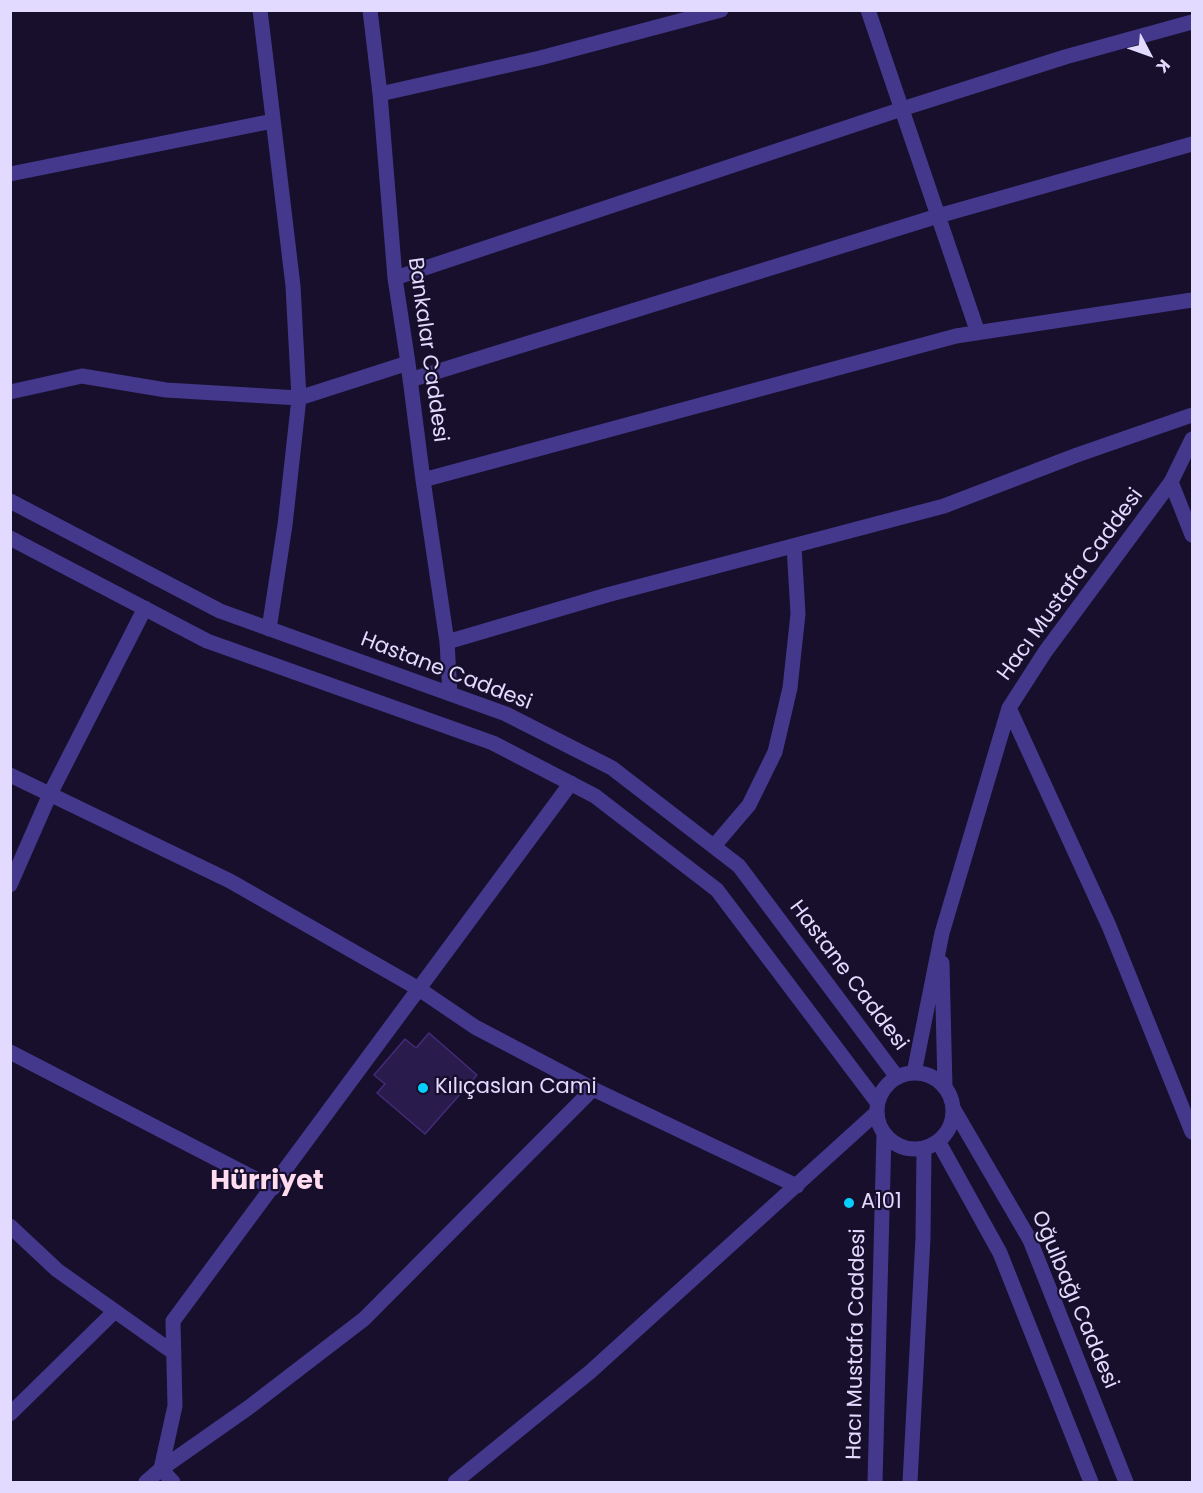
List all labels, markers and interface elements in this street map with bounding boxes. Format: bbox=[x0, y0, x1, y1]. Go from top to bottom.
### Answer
north arrow bbox=[1119, 24, 1179, 84]
text: K bbox=[1151, 54, 1175, 78]
street label: Bankalar Caddesi bbox=[402, 256, 452, 444]
street label: Hacı Mustafa Caddesi bbox=[993, 484, 1149, 686]
street label: Hastane Caddesi bbox=[357, 628, 535, 716]
street label: Hastane Caddesi bbox=[783, 896, 913, 1056]
place label: Kılıçaslan Cami bbox=[435, 1075, 597, 1101]
marker: Kılıçaslan Cami bbox=[416, 1081, 430, 1095]
district label: Hürriyet bbox=[210, 1166, 324, 1198]
place label: A101 bbox=[861, 1190, 902, 1216]
marker: A101 bbox=[842, 1196, 856, 1210]
street label: Oğulbağı Caddesi bbox=[1025, 1207, 1123, 1393]
street label: Hacı Mustafa Caddesi bbox=[842, 1228, 872, 1460]

